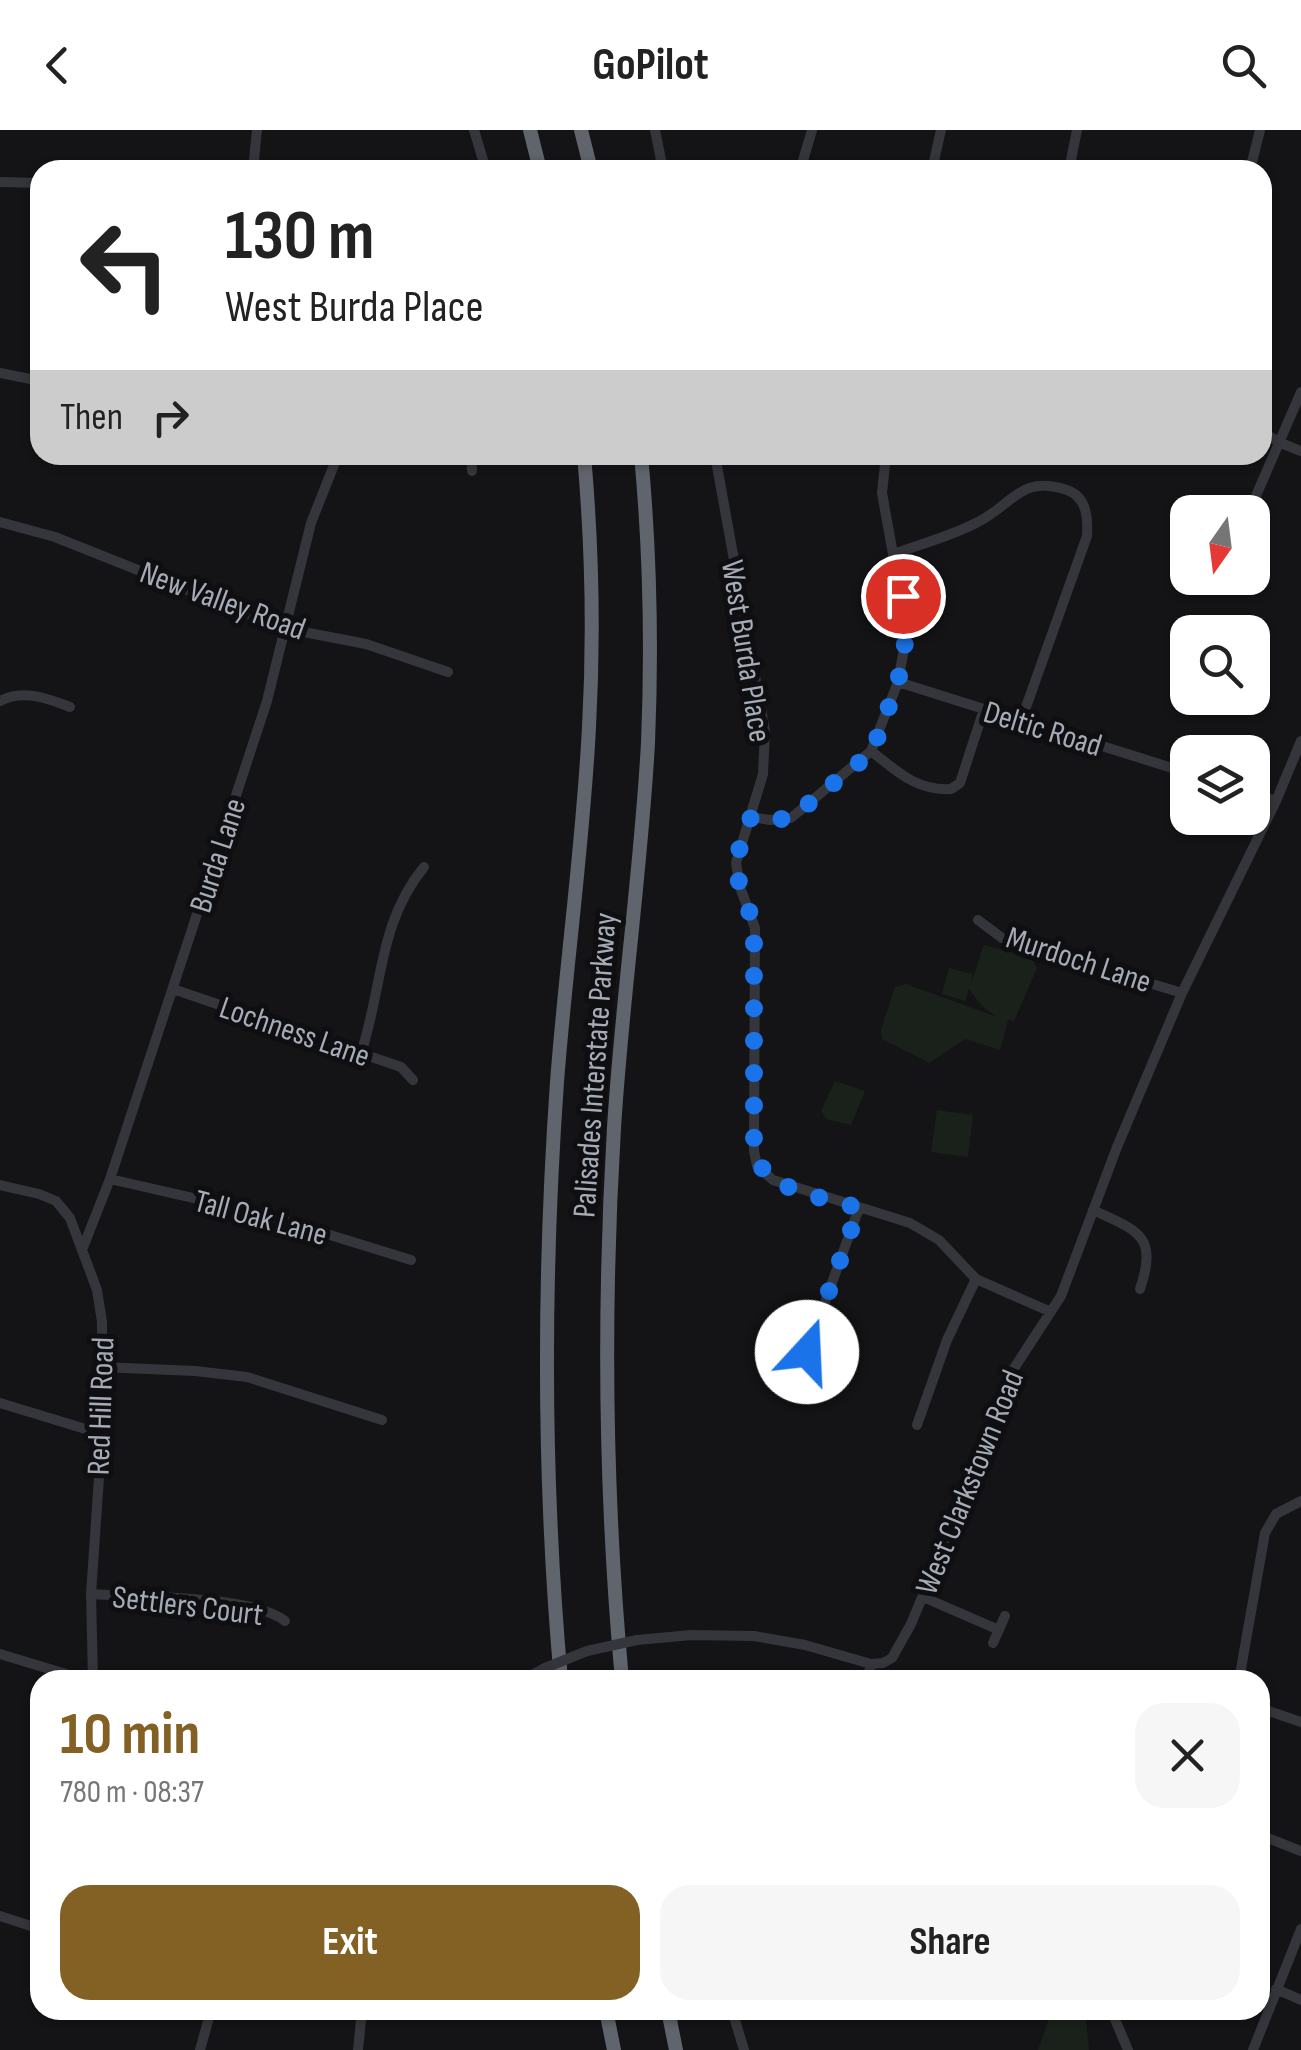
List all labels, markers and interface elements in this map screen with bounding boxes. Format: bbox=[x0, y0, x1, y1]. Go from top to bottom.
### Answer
icon: back bbox=[30, 38, 85, 93]
text: GoPilot bbox=[592, 38, 709, 93]
icon: search bbox=[1216, 38, 1271, 93]
text: 130 m bbox=[225, 195, 374, 279]
icon: left bbox=[60, 200, 190, 330]
text: West Burda Place bbox=[225, 280, 484, 335]
icon: right bbox=[143, 390, 198, 445]
text: Then bbox=[60, 395, 123, 440]
north arrow bbox=[1170, 495, 1270, 595]
map controls bbox=[1170, 495, 1270, 835]
street label: New Valley Road bbox=[134, 553, 311, 649]
pin bbox=[861, 554, 946, 639]
street label: West Burda Place bbox=[712, 557, 779, 745]
icon: arrive bbox=[876, 569, 931, 624]
button: search bbox=[1170, 615, 1270, 715]
street label: Deltic Road bbox=[979, 693, 1106, 766]
button: layers bbox=[1170, 735, 1270, 835]
street label: Burda Lane bbox=[182, 793, 255, 917]
street label: Palisades Interstate Parkway bbox=[565, 911, 626, 1219]
street label: Murdoch Lane bbox=[1001, 919, 1156, 1002]
street label: Lochness Lane bbox=[214, 989, 375, 1076]
street label: Tall Oak Lane bbox=[190, 1182, 331, 1255]
position arrow bbox=[755, 1300, 859, 1404]
street label: Red Hill Road bbox=[80, 1336, 123, 1476]
street label: West Clarkstown Road bbox=[908, 1365, 1033, 1600]
street label: Settlers Court bbox=[110, 1578, 265, 1635]
text: 10 min bbox=[60, 1699, 200, 1771]
button: close bbox=[1135, 1703, 1240, 1808]
text: 780 m · 08:37 bbox=[60, 1773, 204, 1812]
button: Exit bbox=[60, 1885, 640, 2000]
button: Share bbox=[660, 1885, 1240, 2000]

